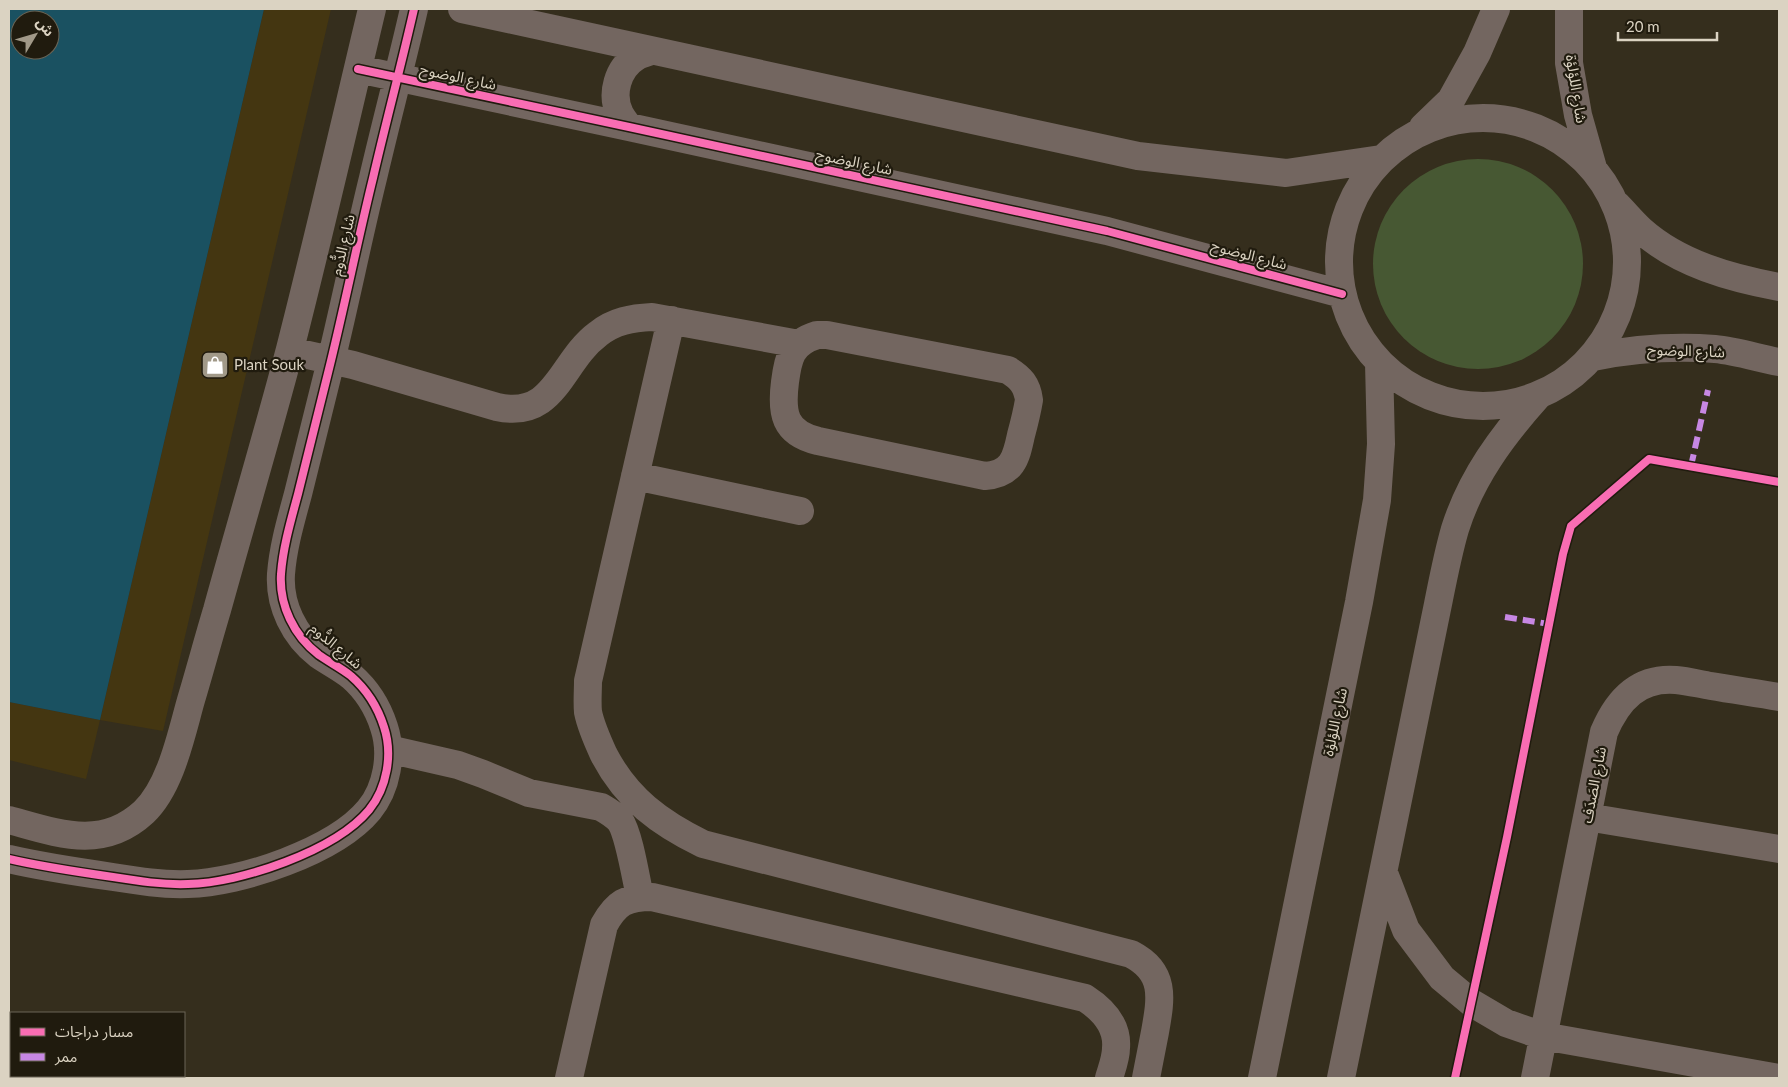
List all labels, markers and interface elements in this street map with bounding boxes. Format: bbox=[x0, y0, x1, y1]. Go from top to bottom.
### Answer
north arrow bbox=[10, 10, 60, 60]
scale bar bbox=[1618, 10, 1717, 42]
text: ش bbox=[33, 14, 58, 39]
text: 20 m bbox=[1626, 17, 1660, 35]
street label: شارع اللؤلؤة bbox=[1559, 53, 1591, 125]
street label: شارع الوضوح bbox=[417, 59, 498, 97]
street label: شارع الوضوح bbox=[813, 144, 894, 182]
street label: شارع الدُّوم bbox=[325, 212, 362, 278]
street label: شارع الوضوح bbox=[1208, 235, 1289, 277]
street label: شارع الوضوح bbox=[1647, 340, 1725, 364]
shop icon: Plant Souk bbox=[200, 350, 230, 380]
place label: Plant Souk bbox=[234, 355, 304, 373]
street label: شارع الدُّوم bbox=[304, 617, 367, 675]
street label: شارع اللؤلؤة bbox=[1318, 686, 1354, 758]
street label: شارع الصَدَف bbox=[1577, 745, 1613, 825]
legend bbox=[10, 1012, 185, 1077]
text: مسار دراجات bbox=[55, 1022, 133, 1041]
text: ممر bbox=[54, 1047, 78, 1066]

